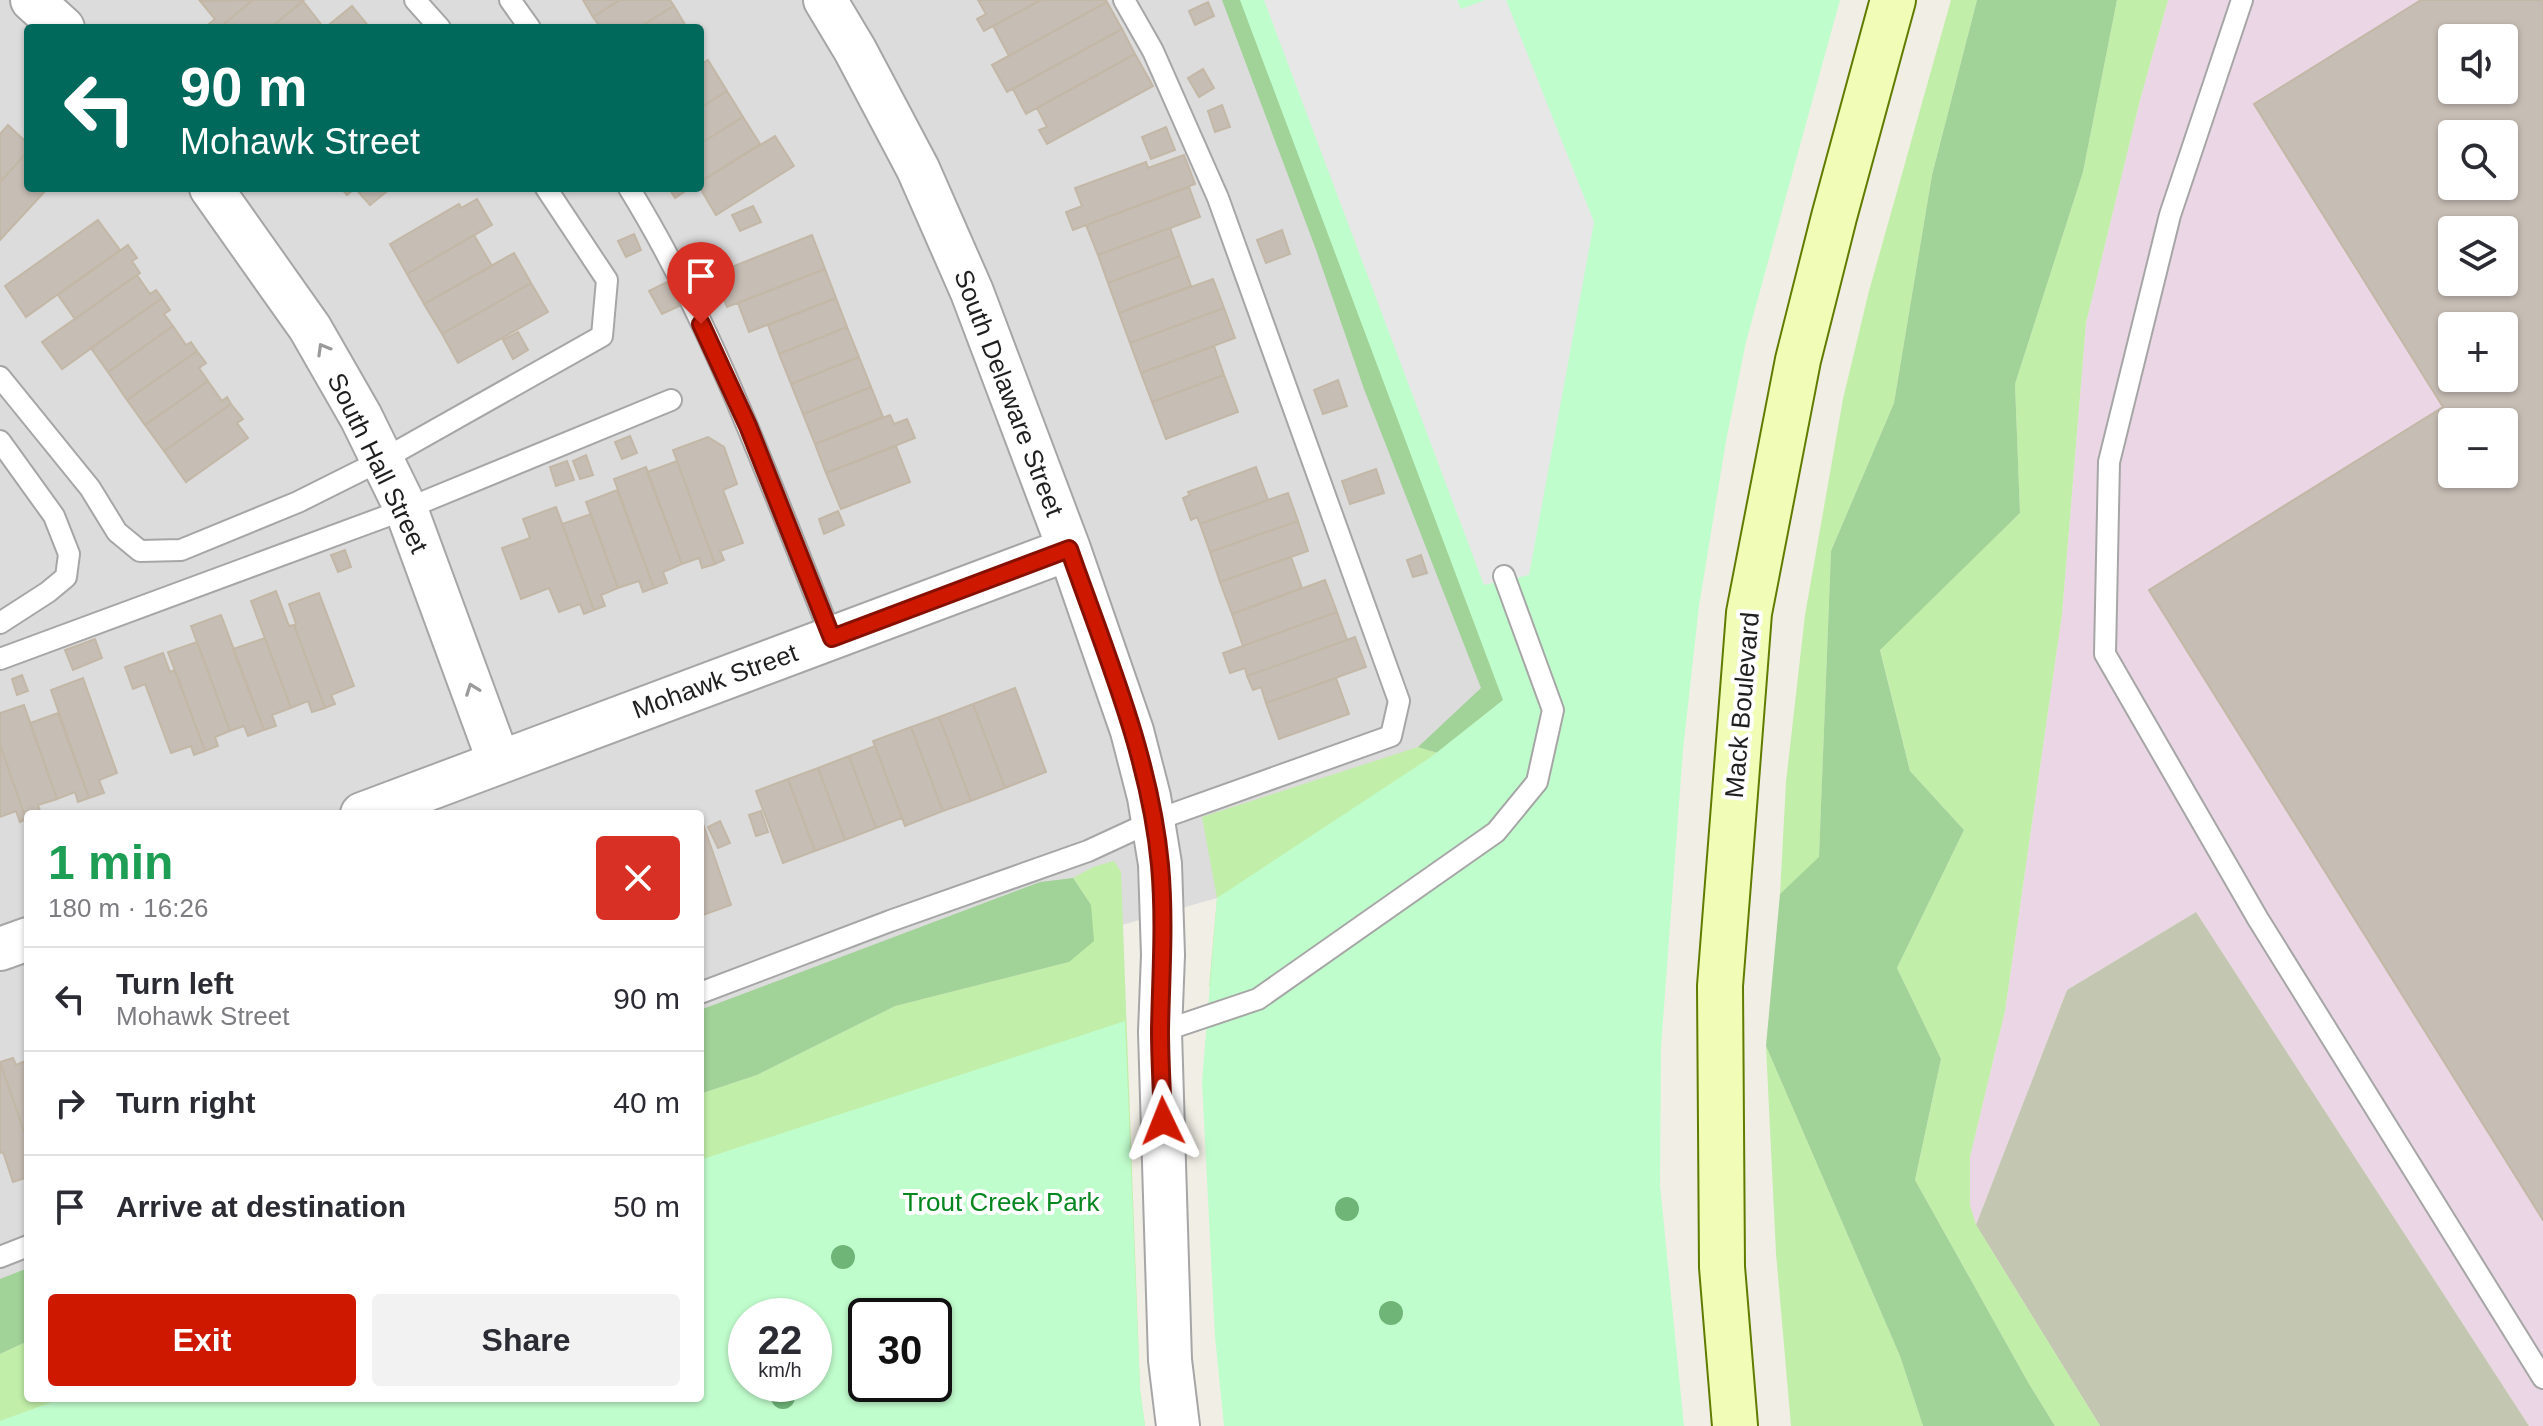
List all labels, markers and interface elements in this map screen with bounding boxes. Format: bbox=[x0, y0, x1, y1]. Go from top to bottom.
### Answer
map controls bbox=[2438, 24, 2518, 488]
button: sound bbox=[2438, 24, 2518, 104]
text: 90 m bbox=[180, 55, 308, 118]
icon: left bbox=[48, 56, 152, 160]
button: search bbox=[2438, 120, 2518, 200]
text: Mohawk Street bbox=[180, 121, 420, 162]
button: layers bbox=[2438, 216, 2518, 296]
pin bbox=[667, 242, 735, 324]
icon: arrive bbox=[679, 254, 723, 298]
street label: South Delaware Street bbox=[948, 266, 1070, 521]
button: + bbox=[2438, 312, 2518, 392]
one-way arrow bbox=[317, 343, 333, 358]
street label: South Hall Street bbox=[321, 368, 435, 559]
button: − bbox=[2438, 408, 2518, 488]
street label: Mack Boulevard bbox=[1719, 611, 1765, 799]
street label: Mohawk Street bbox=[628, 637, 802, 725]
one-way arrow bbox=[465, 683, 482, 697]
text: 1 min bbox=[48, 836, 173, 889]
button: close bbox=[596, 836, 680, 920]
text: 180 m · 16:26 bbox=[48, 893, 208, 923]
text: Turn left bbox=[116, 967, 234, 1000]
icon: left bbox=[48, 977, 92, 1021]
text: 90 m bbox=[613, 982, 680, 1015]
text: Mohawk Street bbox=[116, 1001, 289, 1031]
position arrow bbox=[1121, 1079, 1205, 1163]
icon: right bbox=[48, 1081, 92, 1125]
text: Turn right bbox=[116, 1086, 255, 1119]
text: 40 m bbox=[613, 1086, 680, 1119]
icon: arrive bbox=[48, 1185, 92, 1229]
park label: Trout Creek Park bbox=[903, 1187, 1100, 1217]
text: Arrive at destination bbox=[116, 1190, 406, 1223]
text: 50 m bbox=[613, 1190, 680, 1223]
button: Exit bbox=[48, 1294, 356, 1386]
button: Share bbox=[372, 1294, 680, 1386]
speed limit sign: 30 bbox=[848, 1298, 952, 1402]
text: 22 bbox=[758, 1318, 802, 1362]
text: km/h bbox=[758, 1359, 802, 1381]

